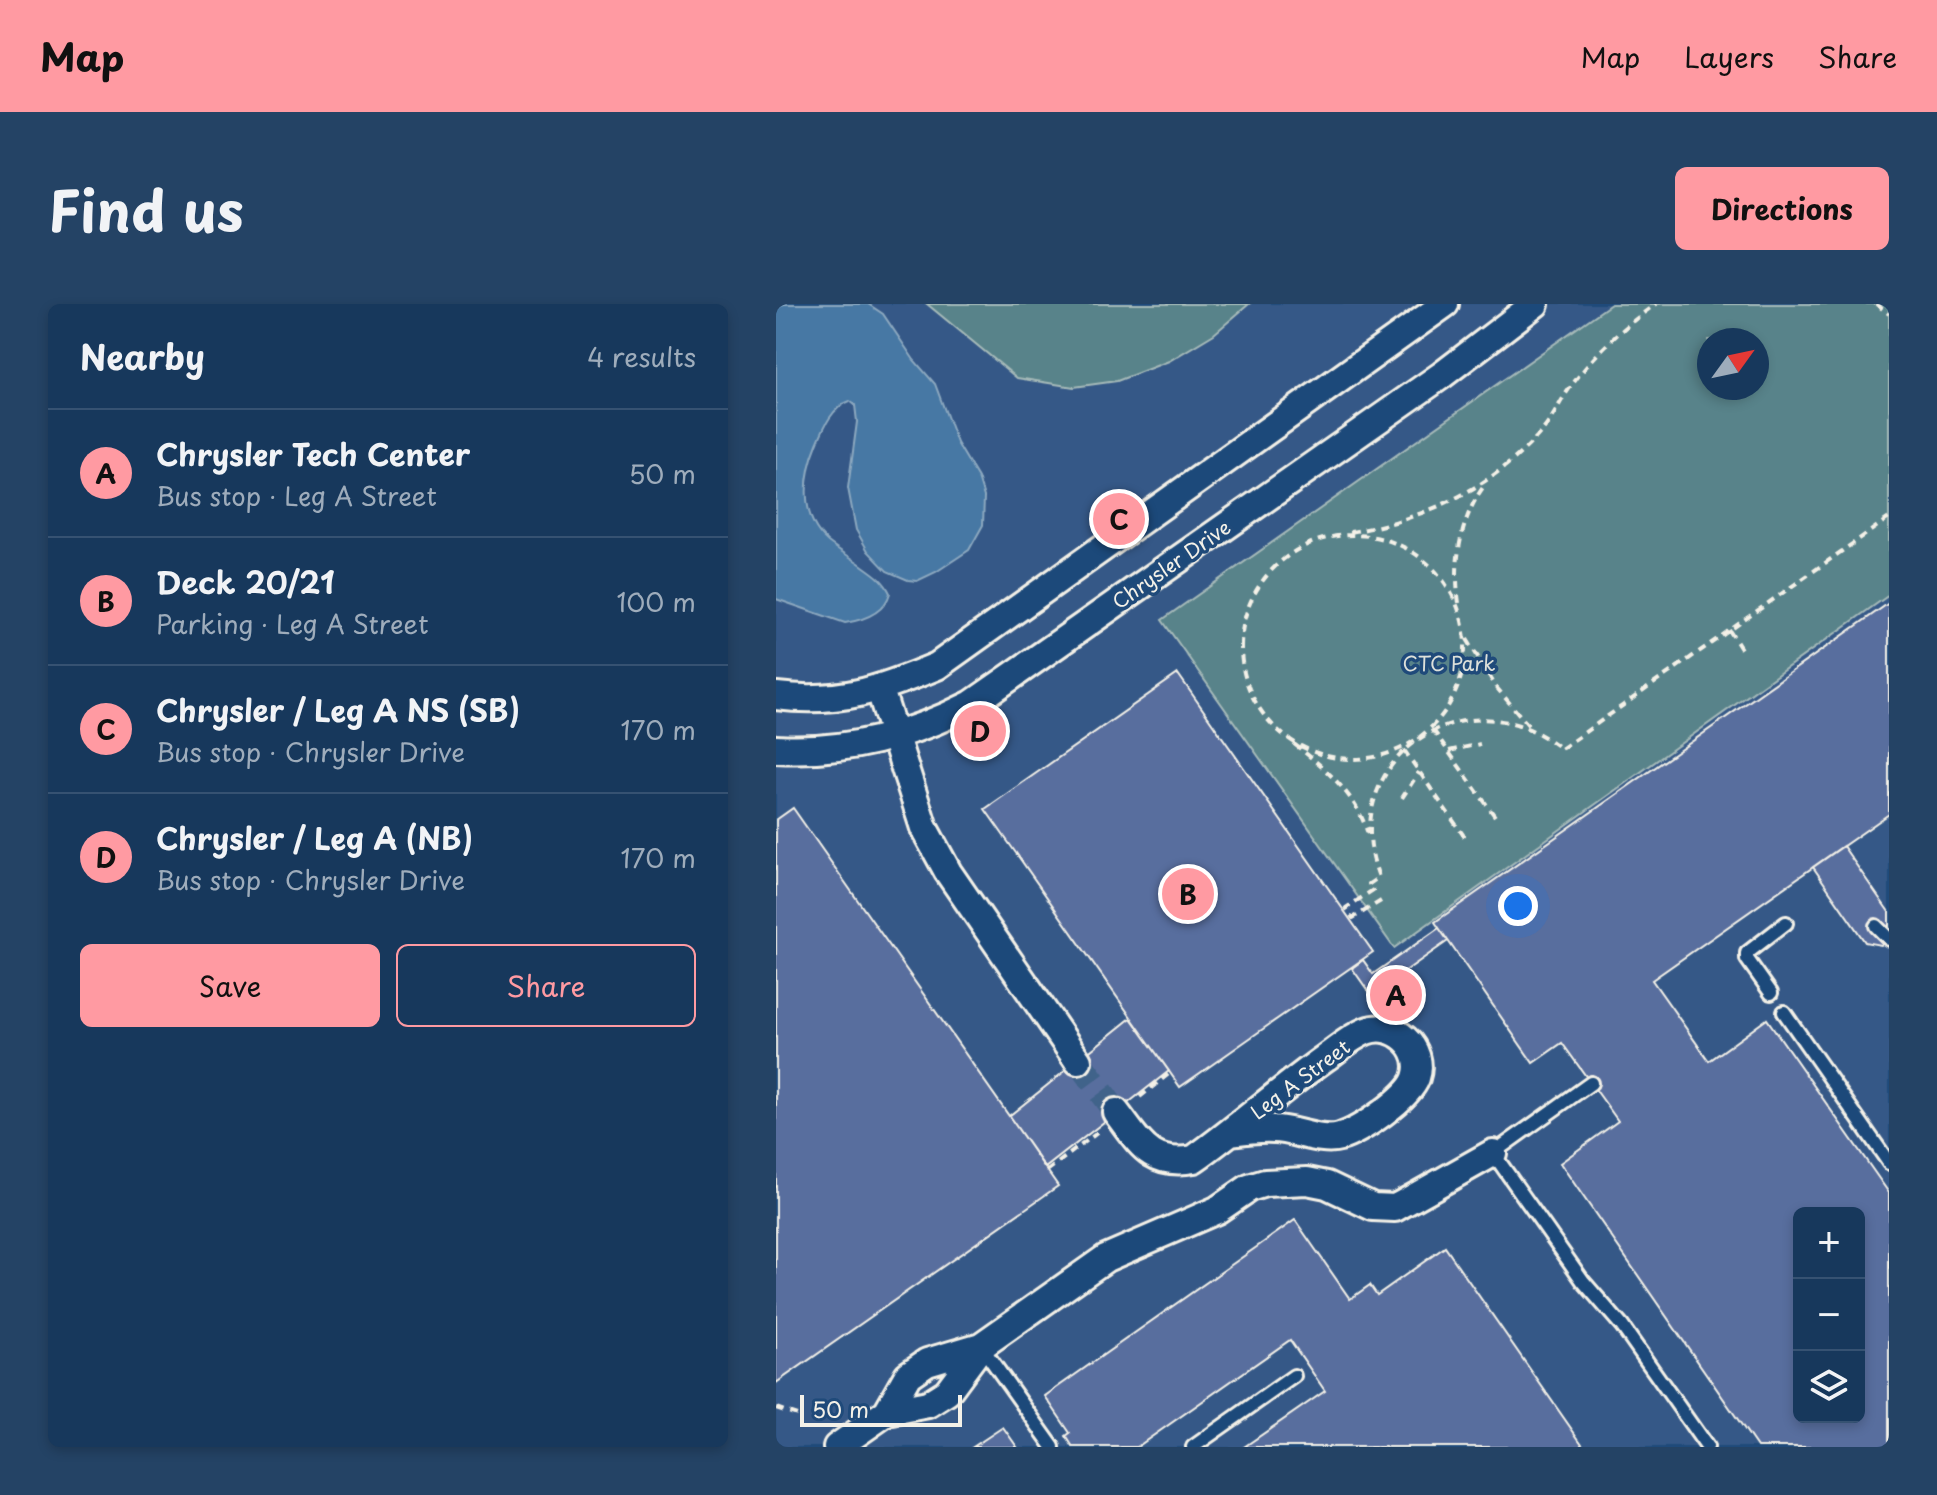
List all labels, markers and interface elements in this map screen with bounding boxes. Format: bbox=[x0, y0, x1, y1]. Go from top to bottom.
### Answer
text: Map bbox=[40, 28, 124, 85]
text: Map bbox=[1580, 35, 1640, 78]
text: Layers bbox=[1684, 35, 1774, 78]
text: Share bbox=[1818, 35, 1897, 78]
text: Find us bbox=[48, 166, 244, 251]
button: Directions bbox=[1675, 167, 1889, 250]
north arrow bbox=[1697, 328, 1769, 400]
text: Nearby bbox=[80, 330, 205, 382]
text: 4 results bbox=[587, 337, 696, 376]
text: Chrysler Tech Center bbox=[156, 431, 470, 476]
text: A bbox=[96, 454, 116, 493]
text: 50 m bbox=[629, 454, 696, 493]
text: Bus stop · Leg A Street bbox=[156, 476, 437, 515]
pin: C bbox=[1093, 489, 1145, 549]
street label: Chrysler Drive bbox=[1107, 514, 1235, 614]
text: Deck 20/21 bbox=[156, 559, 335, 604]
text: B bbox=[97, 582, 115, 621]
text: 100 m bbox=[616, 582, 696, 621]
text: Parking · Leg A Street bbox=[156, 604, 429, 643]
park label: CTC Park bbox=[1403, 648, 1495, 678]
text: Chrysler / Leg A NS (SB) bbox=[156, 687, 520, 732]
pin: D bbox=[954, 701, 1006, 761]
text: C bbox=[96, 710, 116, 749]
text: 170 m bbox=[621, 710, 696, 749]
text: Bus stop · Chrysler Drive bbox=[156, 732, 465, 771]
text: Chrysler / Leg A (NB) bbox=[156, 815, 473, 860]
text: D bbox=[96, 838, 116, 877]
text: 170 m bbox=[621, 838, 696, 877]
text: Bus stop · Chrysler Drive bbox=[156, 860, 465, 899]
pin: B bbox=[1162, 864, 1214, 924]
your location bbox=[1498, 886, 1538, 926]
button: Save bbox=[80, 944, 380, 1027]
button: Share bbox=[396, 944, 696, 1027]
pin: A bbox=[1370, 965, 1422, 1025]
street label: Leg A Street bbox=[1244, 1032, 1356, 1126]
map controls bbox=[1793, 1207, 1865, 1423]
button: + bbox=[1793, 1207, 1865, 1279]
button: − bbox=[1793, 1279, 1865, 1351]
button: layers bbox=[1793, 1351, 1865, 1423]
scale bar bbox=[800, 1391, 962, 1427]
text: 50 m bbox=[812, 1392, 869, 1425]

